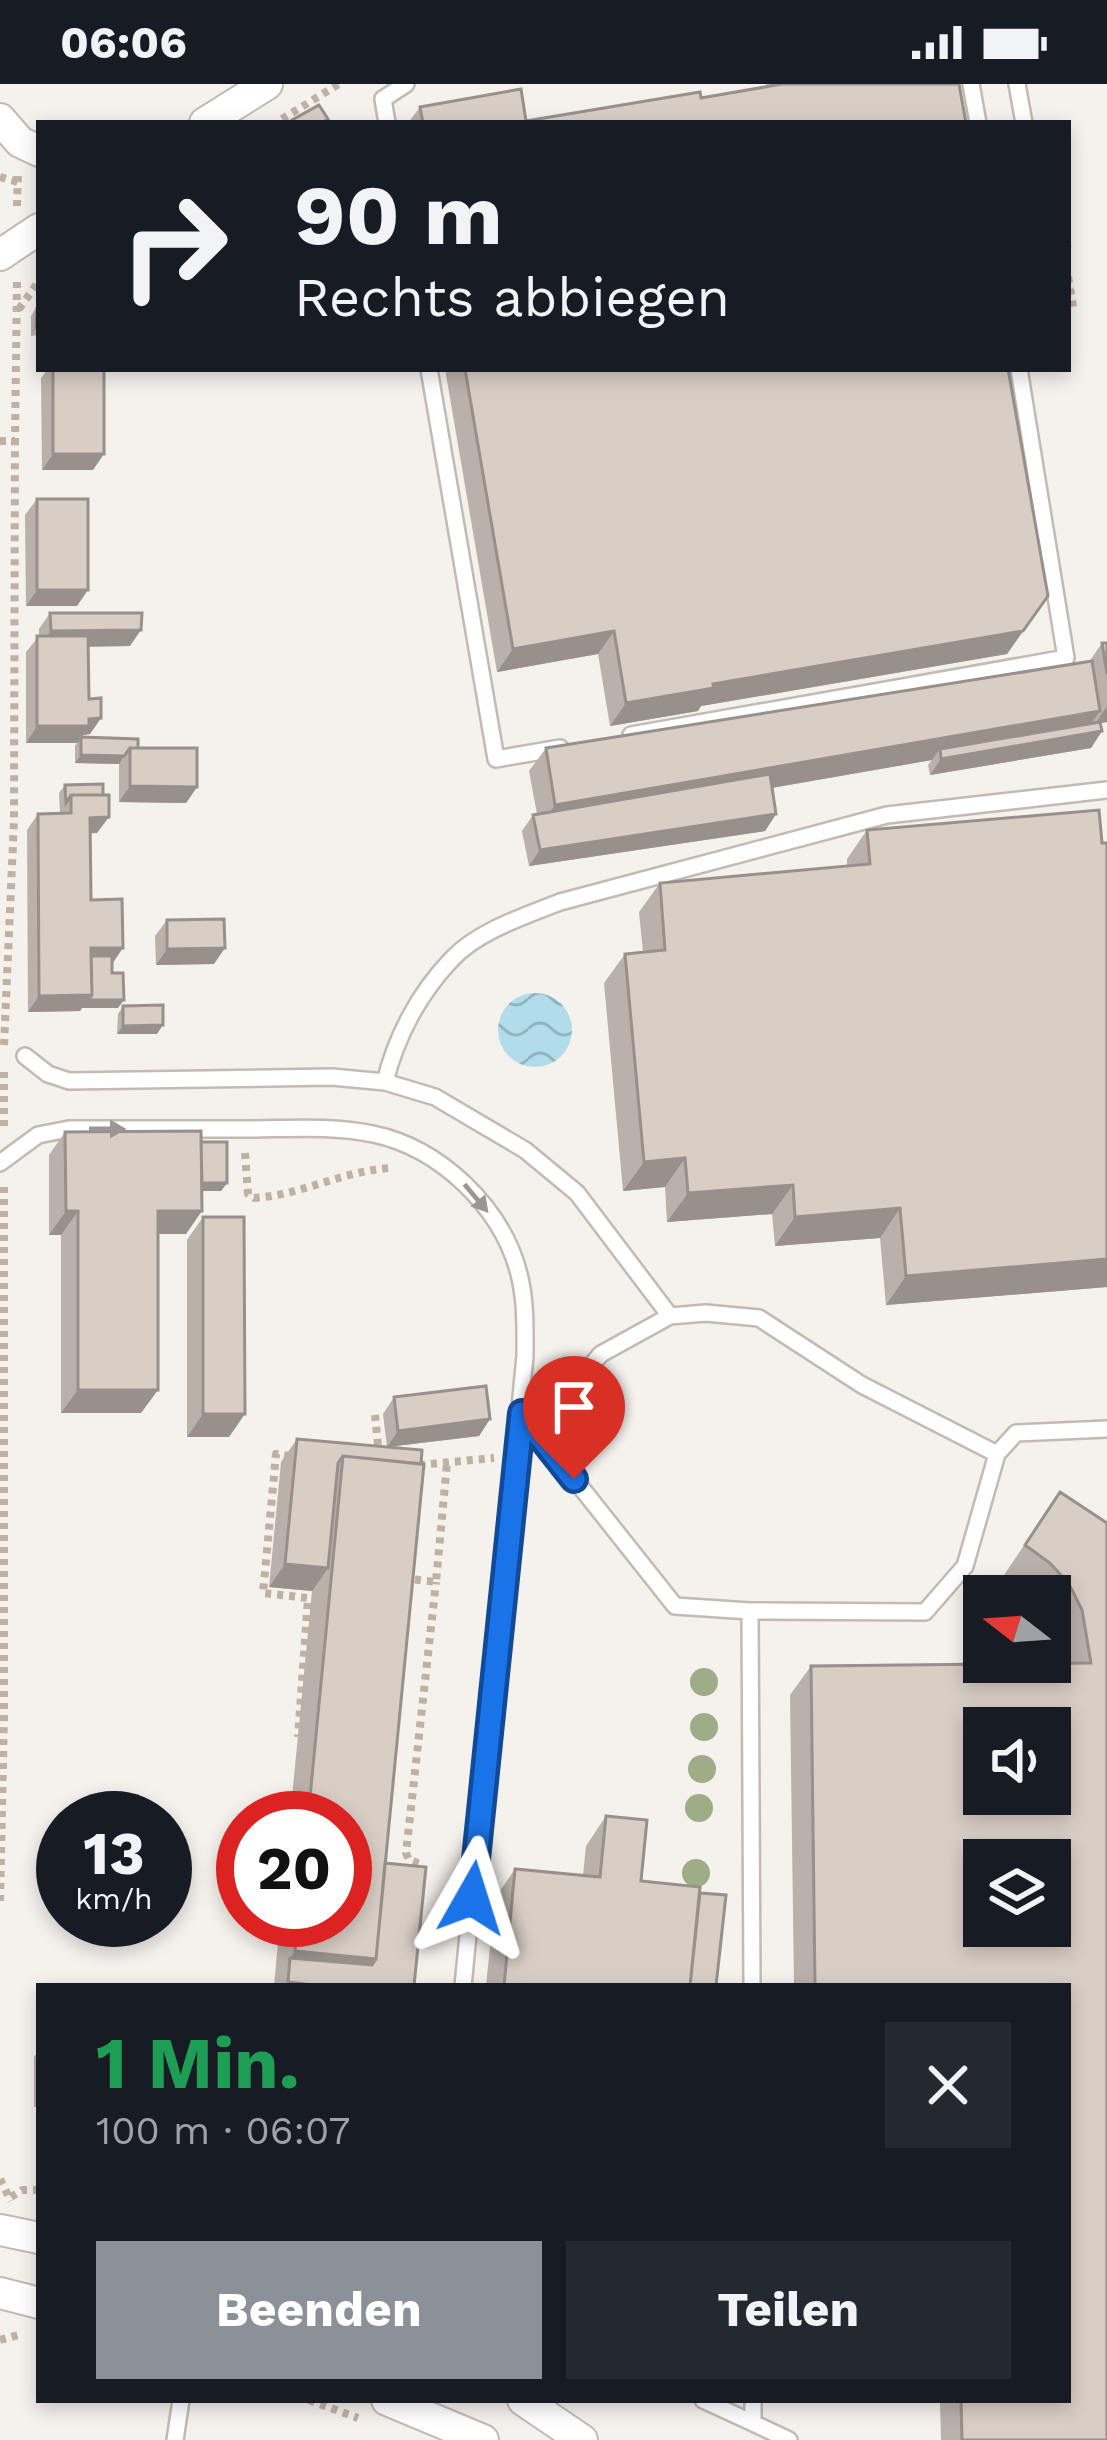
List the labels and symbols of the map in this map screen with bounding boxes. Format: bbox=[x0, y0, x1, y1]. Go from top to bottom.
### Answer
one-way arrow bbox=[89, 1119, 127, 1139]
one-way arrow bbox=[462, 1182, 488, 1212]
pin bbox=[523, 1356, 625, 1479]
north arrow bbox=[963, 1575, 1071, 1683]
speed limit sign: 20 bbox=[216, 1791, 372, 1947]
position arrow bbox=[409, 1835, 535, 1961]

